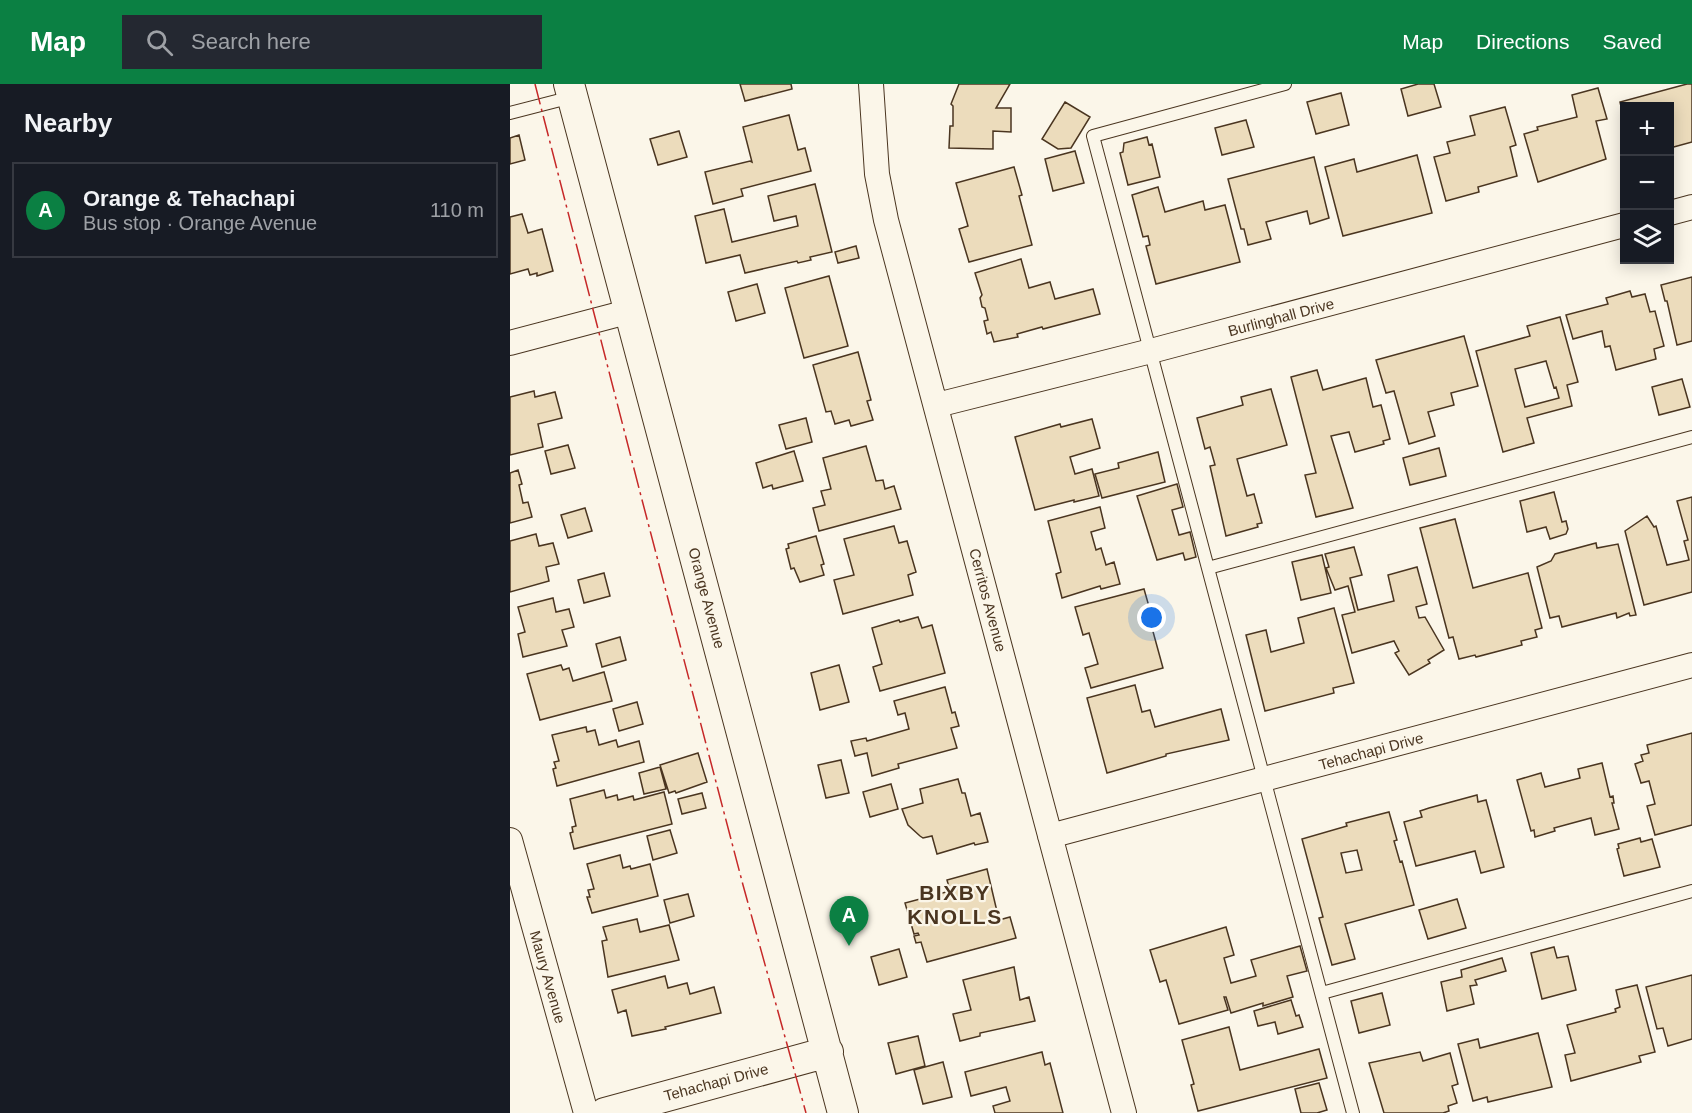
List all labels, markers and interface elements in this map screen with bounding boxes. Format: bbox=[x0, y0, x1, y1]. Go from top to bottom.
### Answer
search box bbox=[122, 15, 542, 69]
text: Map bbox=[30, 26, 86, 57]
icon: search bbox=[143, 26, 176, 59]
text: Search here bbox=[191, 29, 311, 54]
text: Map bbox=[1402, 30, 1443, 53]
text: Directions bbox=[1476, 30, 1569, 53]
text: Saved bbox=[1602, 30, 1662, 53]
map controls bbox=[1620, 102, 1674, 264]
button: + bbox=[1620, 102, 1674, 156]
text: Nearby bbox=[24, 108, 112, 138]
button: − bbox=[1620, 156, 1674, 210]
text: Orange & Tehachapi bbox=[83, 186, 295, 211]
text: A bbox=[38, 199, 53, 221]
text: 110 m bbox=[430, 199, 484, 221]
button: layers bbox=[1620, 210, 1674, 264]
text: Bus stop · Orange Avenue bbox=[83, 212, 317, 234]
street label: Burlinghall Drive bbox=[1226, 295, 1336, 339]
street label: Orange Avenue bbox=[685, 546, 729, 650]
street label: Cerritos Avenue bbox=[966, 546, 1010, 654]
your location bbox=[1137, 603, 1166, 632]
street label: Tehachapi Drive bbox=[1317, 729, 1425, 773]
district label: BIXBY KNOLLS bbox=[907, 881, 1003, 928]
pin: A bbox=[830, 896, 868, 946]
street label: Maury Avenue bbox=[527, 929, 569, 1025]
street label: Tehachapi Drive bbox=[662, 1060, 770, 1104]

